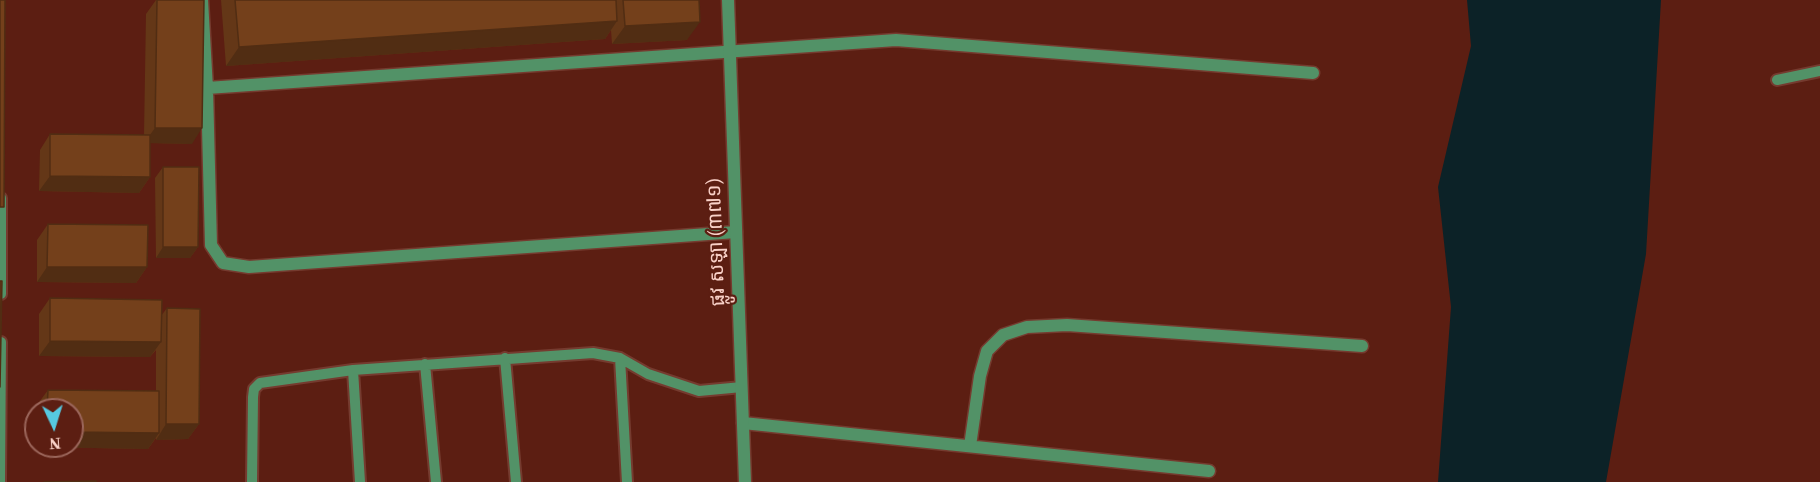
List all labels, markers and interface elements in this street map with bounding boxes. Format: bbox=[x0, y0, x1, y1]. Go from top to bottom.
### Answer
street label: ផ្លូវ សឡា (៣៧១) bbox=[703, 177, 731, 307]
north arrow bbox=[24, 398, 84, 458]
text: N bbox=[49, 433, 62, 455]

